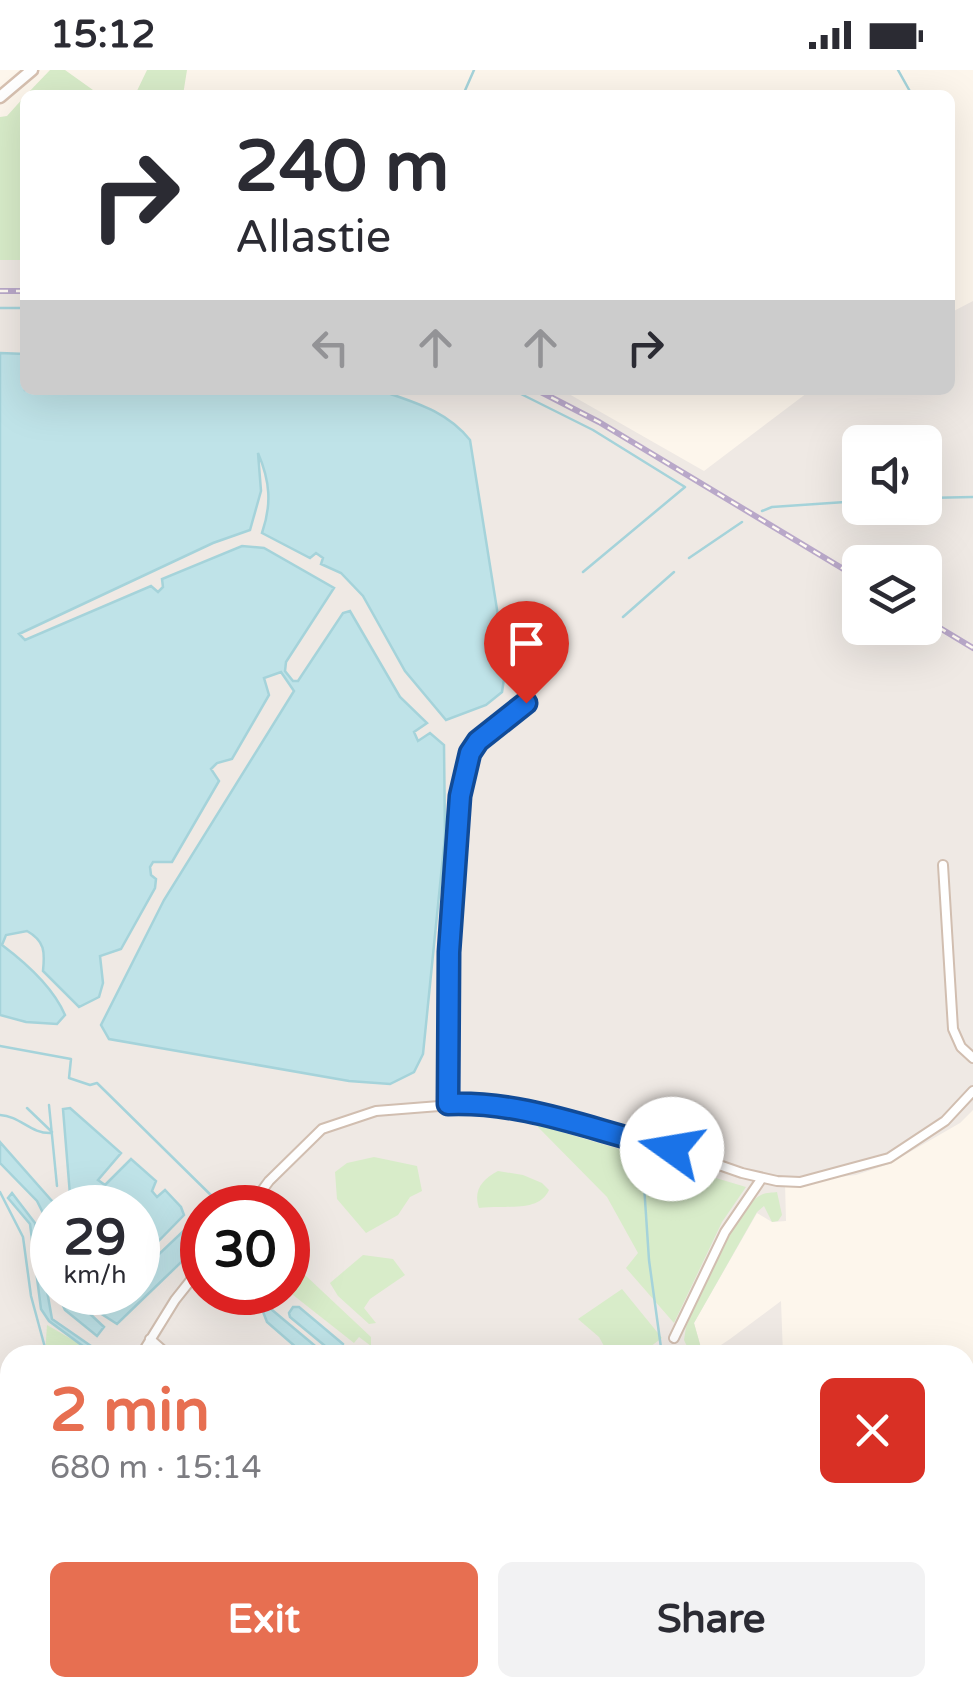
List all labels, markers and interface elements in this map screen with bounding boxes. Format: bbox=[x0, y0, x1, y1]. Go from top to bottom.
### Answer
text: 15:12 bbox=[50, 12, 155, 58]
text: 240 m bbox=[235, 126, 449, 210]
icon: right bbox=[70, 130, 200, 260]
text: Allastie bbox=[235, 211, 391, 265]
icon: left bbox=[303, 320, 358, 375]
icon: ahead bbox=[408, 320, 463, 375]
icon: ahead bbox=[513, 320, 568, 375]
icon: right bbox=[618, 320, 673, 375]
map controls bbox=[842, 425, 942, 645]
button: sound bbox=[842, 425, 942, 525]
button: layers bbox=[842, 545, 942, 645]
pin bbox=[484, 601, 569, 704]
icon: arrive bbox=[499, 616, 554, 671]
position arrow bbox=[620, 1097, 724, 1201]
speed limit sign: 30 bbox=[180, 1185, 310, 1315]
text: 29 bbox=[64, 1208, 126, 1268]
text: km/h bbox=[64, 1260, 126, 1290]
text: 2 min bbox=[50, 1375, 210, 1447]
button: close bbox=[820, 1378, 925, 1483]
text: 680 m · 15:14 bbox=[50, 1449, 262, 1487]
button: Exit bbox=[50, 1562, 478, 1677]
button: Share bbox=[498, 1562, 925, 1677]

